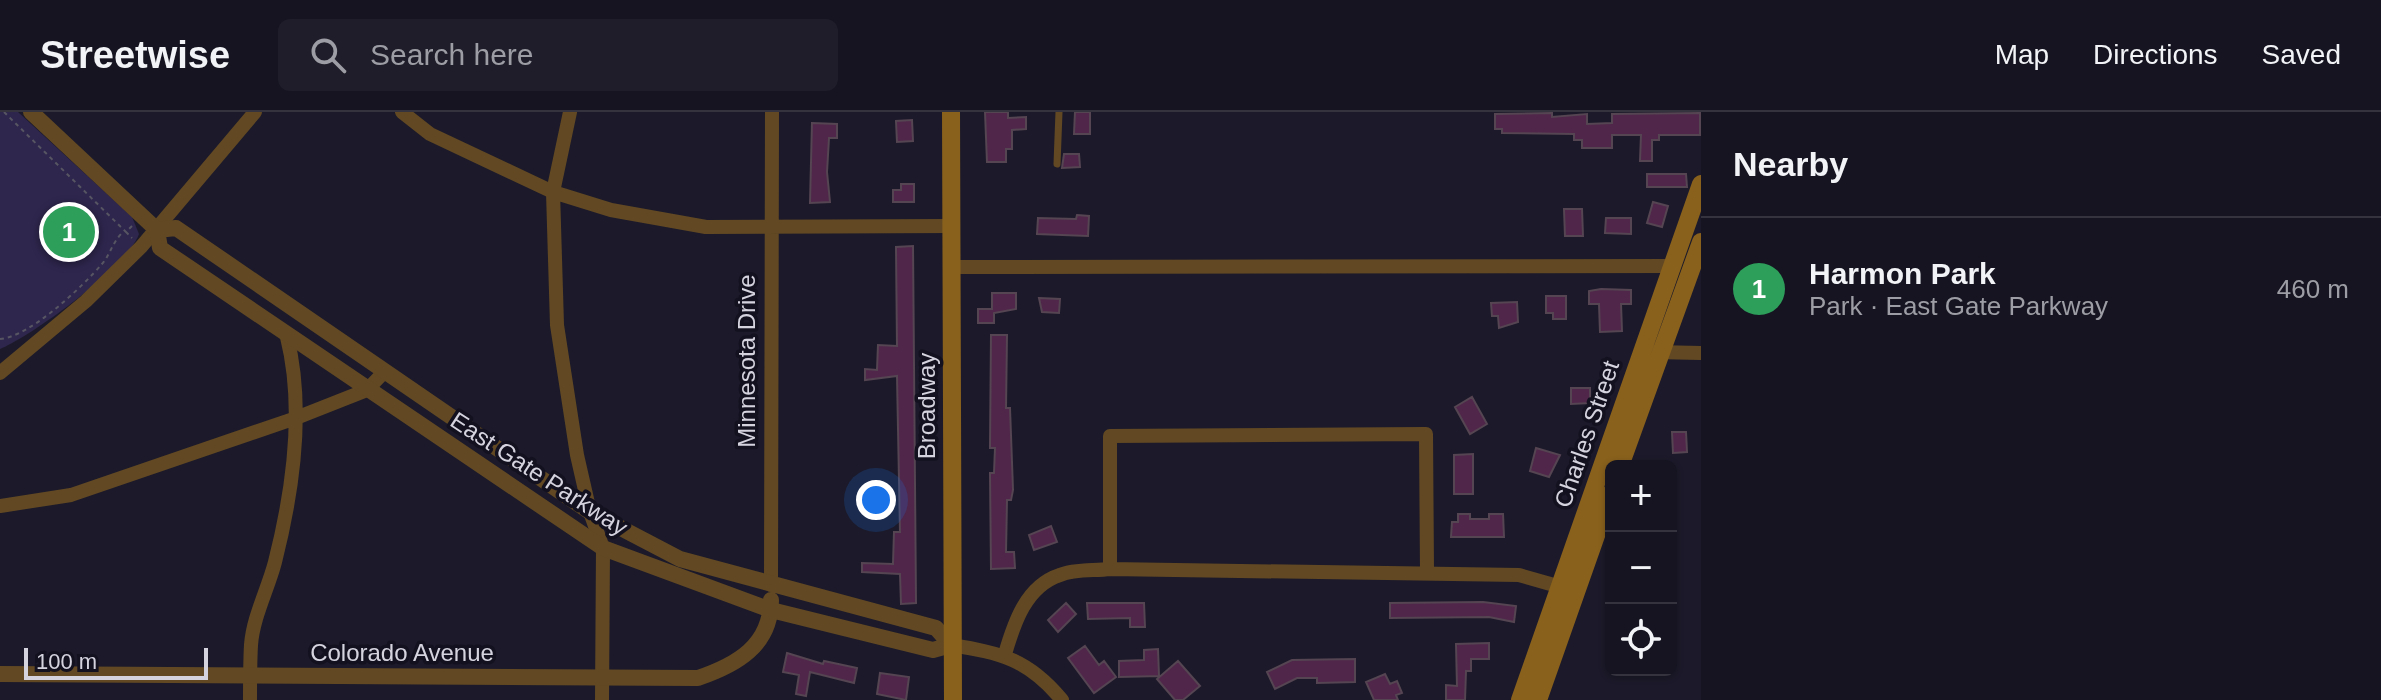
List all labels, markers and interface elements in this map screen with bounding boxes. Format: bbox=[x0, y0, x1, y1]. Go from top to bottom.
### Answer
search box bbox=[278, 19, 838, 91]
icon: search bbox=[306, 33, 350, 77]
text: Streetwise bbox=[40, 34, 230, 76]
text: Search here bbox=[370, 38, 534, 71]
text: Map bbox=[1995, 39, 2049, 70]
text: Directions bbox=[2093, 39, 2218, 70]
text: Saved bbox=[2262, 39, 2341, 70]
text: Nearby bbox=[1733, 145, 1848, 183]
pin: 1 bbox=[43, 202, 95, 262]
text: Harmon Park bbox=[1809, 257, 1996, 290]
street label: Minnesota Drive bbox=[733, 274, 760, 448]
text: 1 bbox=[1752, 274, 1766, 304]
text: 460 m bbox=[2277, 274, 2349, 304]
text: Park · East Gate Parkway bbox=[1809, 291, 2108, 321]
street label: Broadway bbox=[913, 353, 940, 459]
street label: Charles Street bbox=[1549, 357, 1624, 511]
street label: East Gate Parkway bbox=[446, 406, 633, 541]
map controls bbox=[1605, 460, 1677, 676]
button: + bbox=[1605, 460, 1677, 532]
your location bbox=[856, 480, 896, 520]
button: − bbox=[1605, 532, 1677, 604]
button: locate bbox=[1605, 604, 1677, 676]
street label: Colorado Avenue bbox=[310, 639, 494, 666]
scale bar bbox=[24, 644, 208, 680]
text: 100 m bbox=[36, 649, 97, 674]

